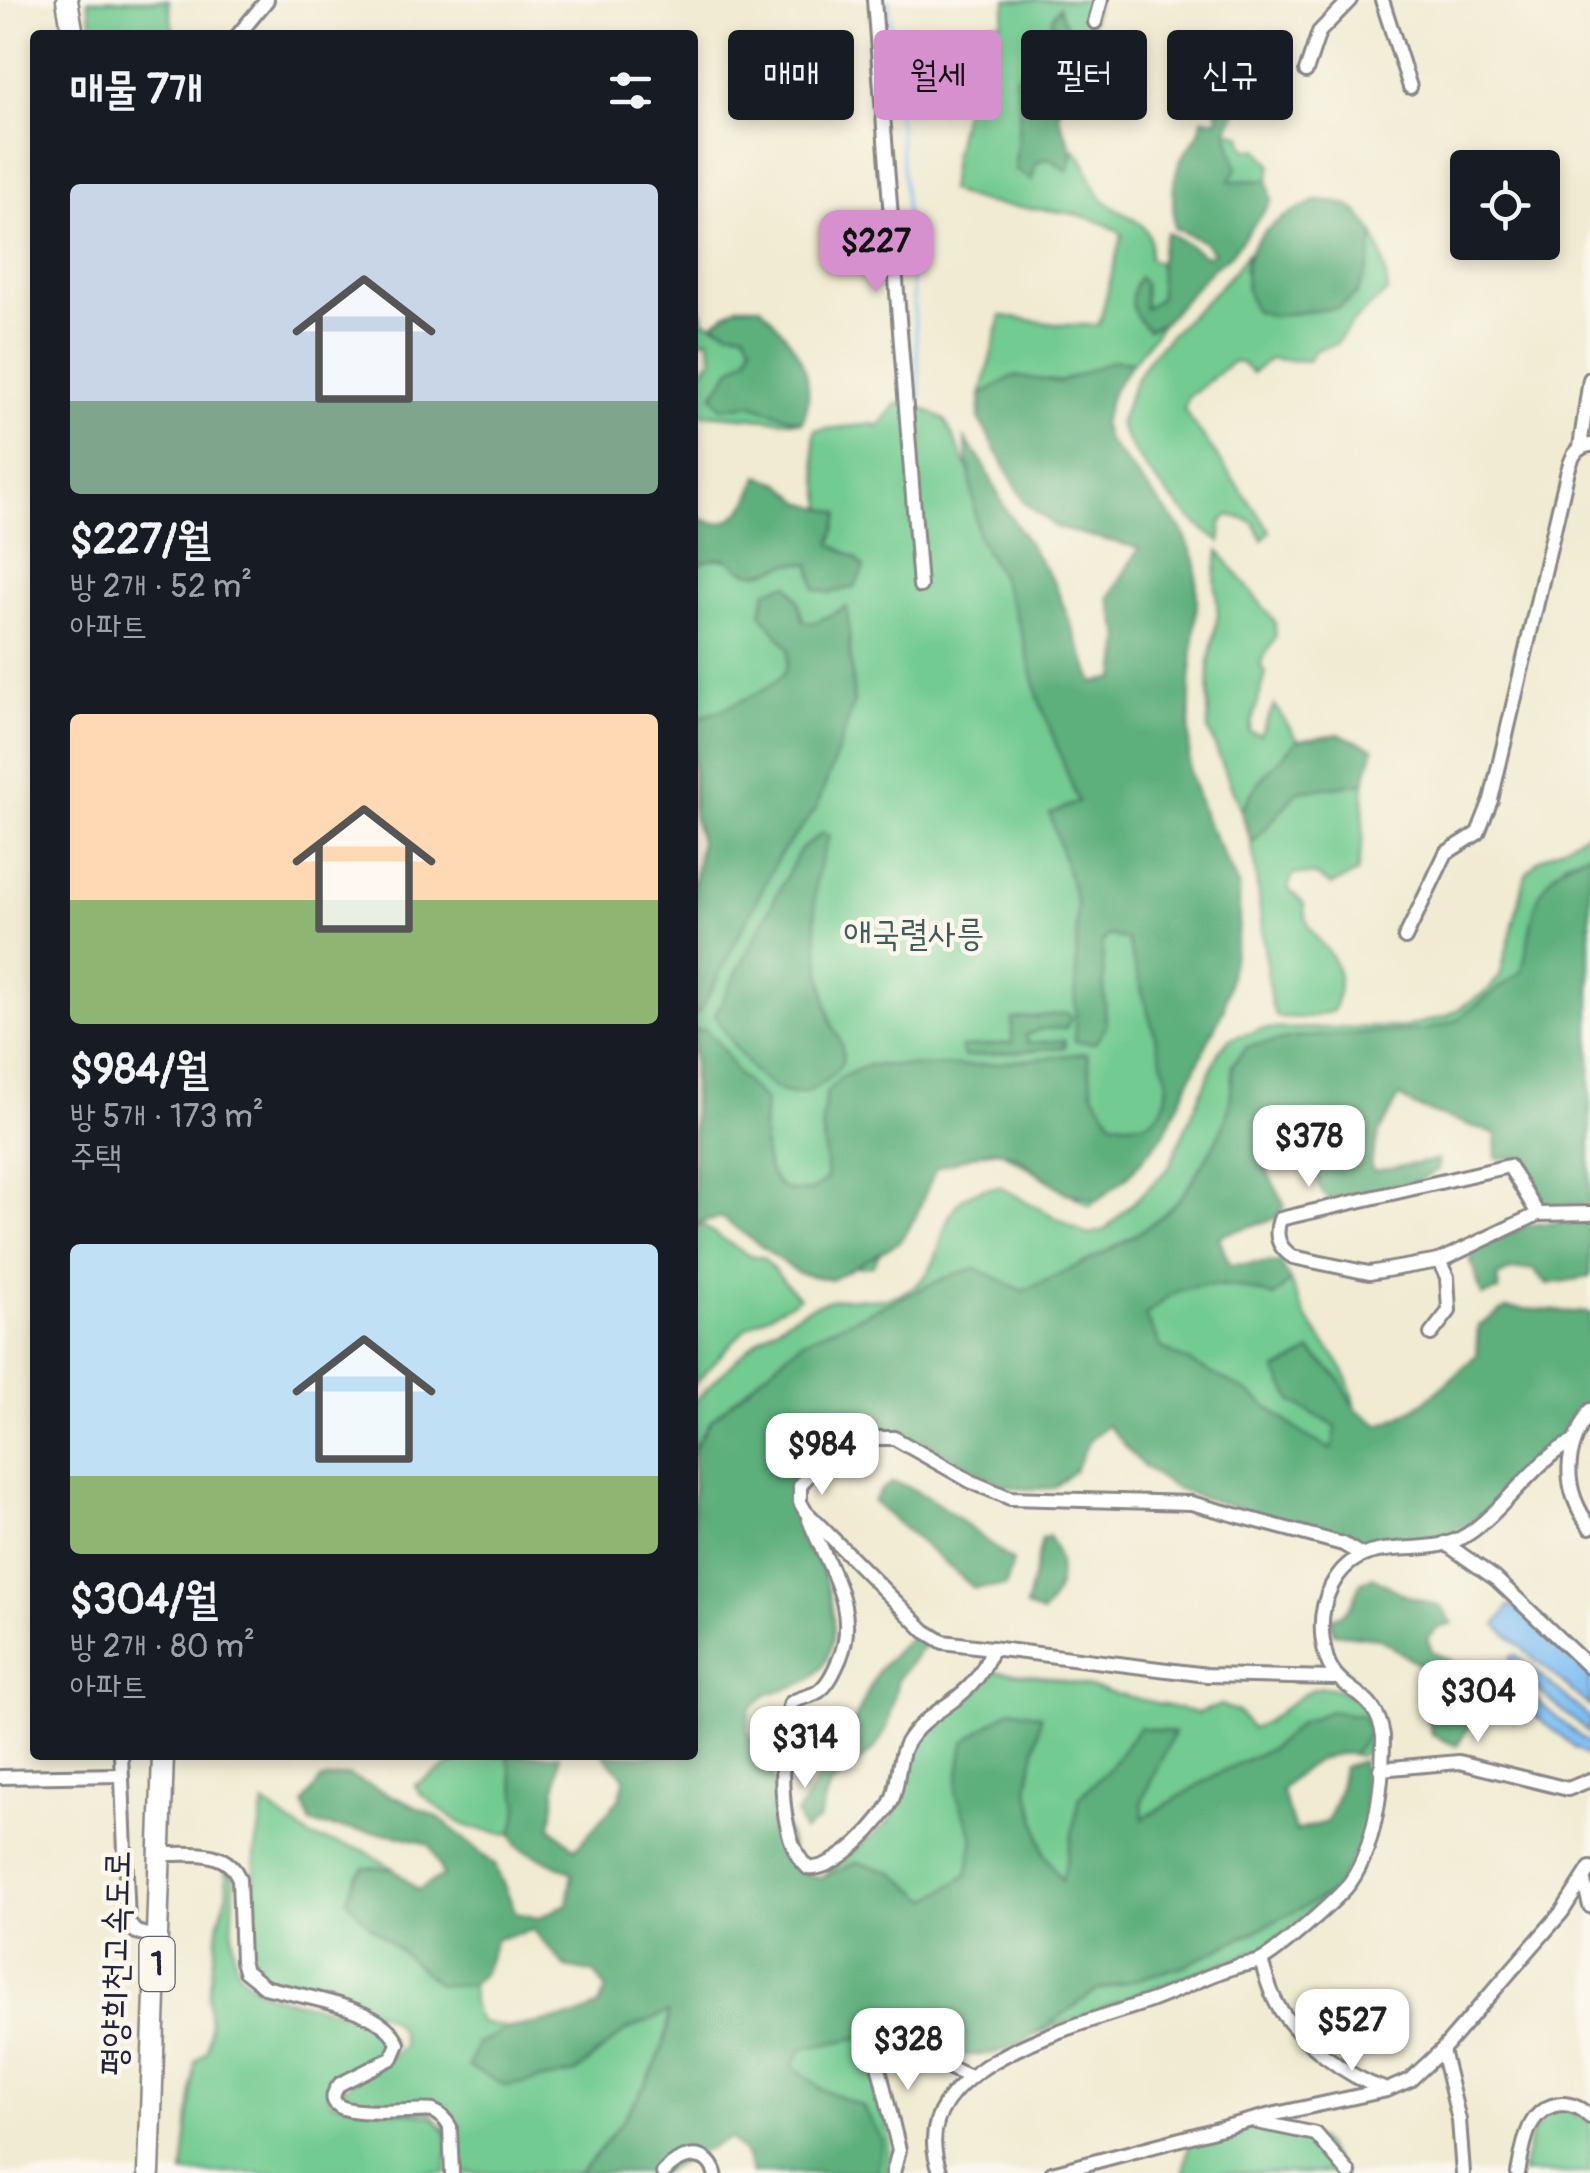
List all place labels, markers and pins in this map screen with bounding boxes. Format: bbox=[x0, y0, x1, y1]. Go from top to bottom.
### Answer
pin: $227 bbox=[817, 210, 935, 295]
pin: $378 bbox=[1250, 1105, 1368, 1190]
pin: $984 bbox=[763, 1413, 881, 1498]
pin: $304 bbox=[1419, 1660, 1537, 1745]
pin: $314 bbox=[746, 1706, 864, 1791]
pin: $527 bbox=[1293, 1989, 1411, 2074]
pin: $328 bbox=[849, 2008, 967, 2093]

